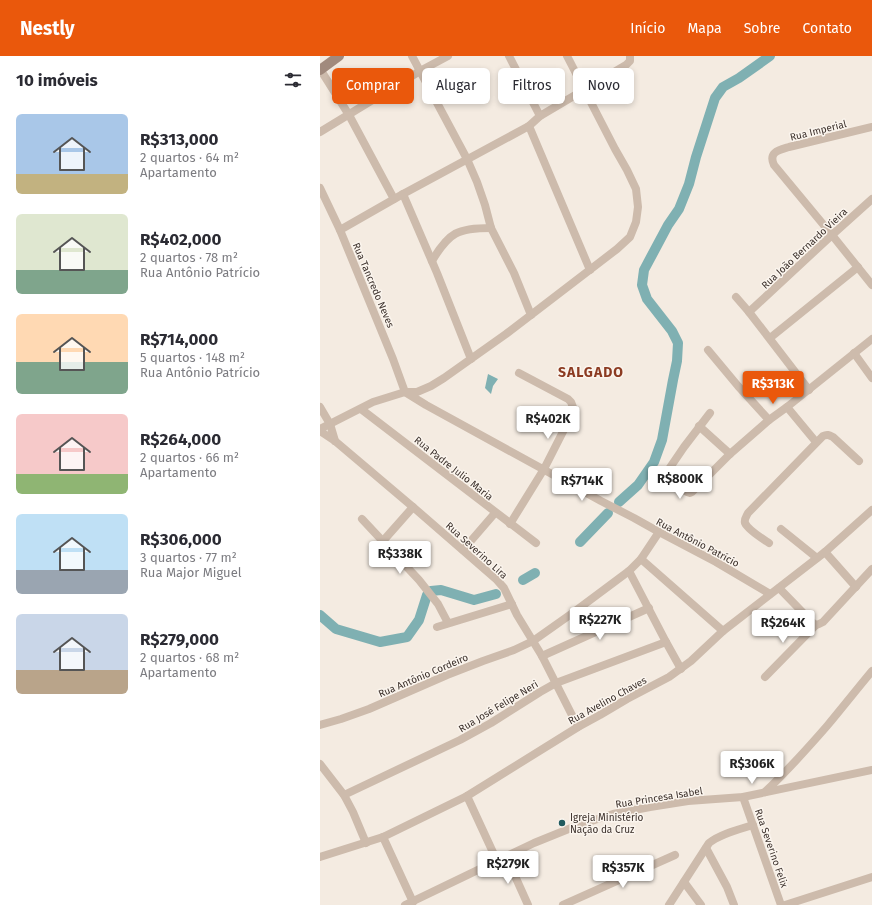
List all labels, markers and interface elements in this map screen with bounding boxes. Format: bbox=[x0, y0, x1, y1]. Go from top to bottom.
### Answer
text: Nestly bbox=[20, 17, 75, 40]
text: Início bbox=[630, 20, 665, 37]
text: Mapa bbox=[687, 20, 722, 37]
text: Sobre bbox=[744, 20, 780, 37]
text: Contato bbox=[802, 20, 852, 37]
chip: Comprar bbox=[332, 68, 414, 104]
chip: Alugar bbox=[422, 68, 490, 104]
chip: Filtros bbox=[498, 68, 565, 104]
chip: Novo bbox=[573, 68, 634, 104]
icon: filters bbox=[282, 69, 304, 91]
text: 10 imóveis bbox=[16, 70, 98, 91]
street label: Rua Imperial bbox=[789, 118, 848, 144]
text: R$313,000 bbox=[140, 129, 219, 150]
icon: home bbox=[48, 130, 96, 178]
text: 2 quartos · 64 m² bbox=[140, 150, 239, 165]
text: Apartamento bbox=[140, 165, 217, 180]
street label: Rua João Bernardo Vieira bbox=[759, 206, 850, 292]
text: R$402,000 bbox=[140, 229, 222, 250]
icon: home bbox=[48, 230, 96, 278]
street label: Rua Tancredo Neves bbox=[350, 241, 397, 330]
text: 2 quartos · 78 m² bbox=[140, 250, 238, 265]
text: Rua Antônio Patrício bbox=[140, 265, 260, 280]
text: R$714,000 bbox=[140, 329, 218, 350]
icon: home bbox=[48, 330, 96, 378]
text: 5 quartos · 148 m² bbox=[140, 350, 245, 365]
district label: SALGADO bbox=[558, 364, 624, 381]
text: Rua Antônio Patrício bbox=[140, 365, 260, 380]
pin: R$313K bbox=[740, 371, 806, 405]
text: R$313K bbox=[752, 376, 794, 391]
pin: R$402K bbox=[515, 406, 581, 440]
text: R$402K bbox=[526, 411, 570, 426]
text: R$264,000 bbox=[140, 429, 221, 450]
icon: home bbox=[48, 430, 96, 478]
street label: Rua Padre Julio Maria bbox=[412, 434, 495, 503]
text: 2 quartos · 66 m² bbox=[140, 450, 239, 465]
text: Apartamento bbox=[140, 465, 217, 480]
pin: R$800K bbox=[647, 466, 713, 500]
pin: R$714K bbox=[549, 468, 615, 502]
text: R$800K bbox=[657, 471, 703, 486]
text: R$714K bbox=[561, 473, 603, 488]
street label: Rua Antônio Patrício bbox=[654, 515, 742, 570]
street label: Rua Severino Lira bbox=[443, 520, 510, 582]
text: R$306,000 bbox=[140, 529, 222, 550]
icon: home bbox=[48, 530, 96, 578]
pin: R$338K bbox=[367, 541, 433, 575]
text: R$338K bbox=[378, 546, 422, 561]
text: 3 quartos · 77 m² bbox=[140, 550, 237, 565]
text: Rua Major Miguel bbox=[140, 565, 242, 580]
pin: R$227K bbox=[567, 607, 633, 641]
pin: R$264K bbox=[750, 610, 816, 644]
text: R$227K bbox=[579, 612, 621, 627]
text: R$264K bbox=[761, 615, 805, 630]
text: R$279,000 bbox=[140, 629, 219, 650]
icon: home bbox=[48, 630, 96, 678]
text: 2 quartos · 68 m² bbox=[140, 650, 239, 665]
street label: Rua Antônio Cordeiro bbox=[377, 651, 470, 700]
text: Apartamento bbox=[140, 665, 217, 680]
street label: Rua Avelino Chaves bbox=[566, 674, 649, 727]
street label: Rua José Felipe Neri bbox=[457, 678, 540, 735]
pin: R$306K bbox=[719, 751, 785, 785]
text: R$306K bbox=[730, 756, 774, 771]
street label: Rua Princesa Isabel bbox=[615, 785, 704, 811]
street label: Rua Severino Felix bbox=[752, 807, 790, 890]
place label: Igreja Ministério Nação da Cruz bbox=[570, 812, 644, 836]
marker: Igreja Ministério Nação da Cruz bbox=[557, 818, 567, 828]
pin: R$279K bbox=[475, 851, 541, 885]
pin: R$357K bbox=[590, 855, 656, 889]
text: R$279K bbox=[487, 856, 529, 871]
text: R$357K bbox=[602, 860, 644, 875]

